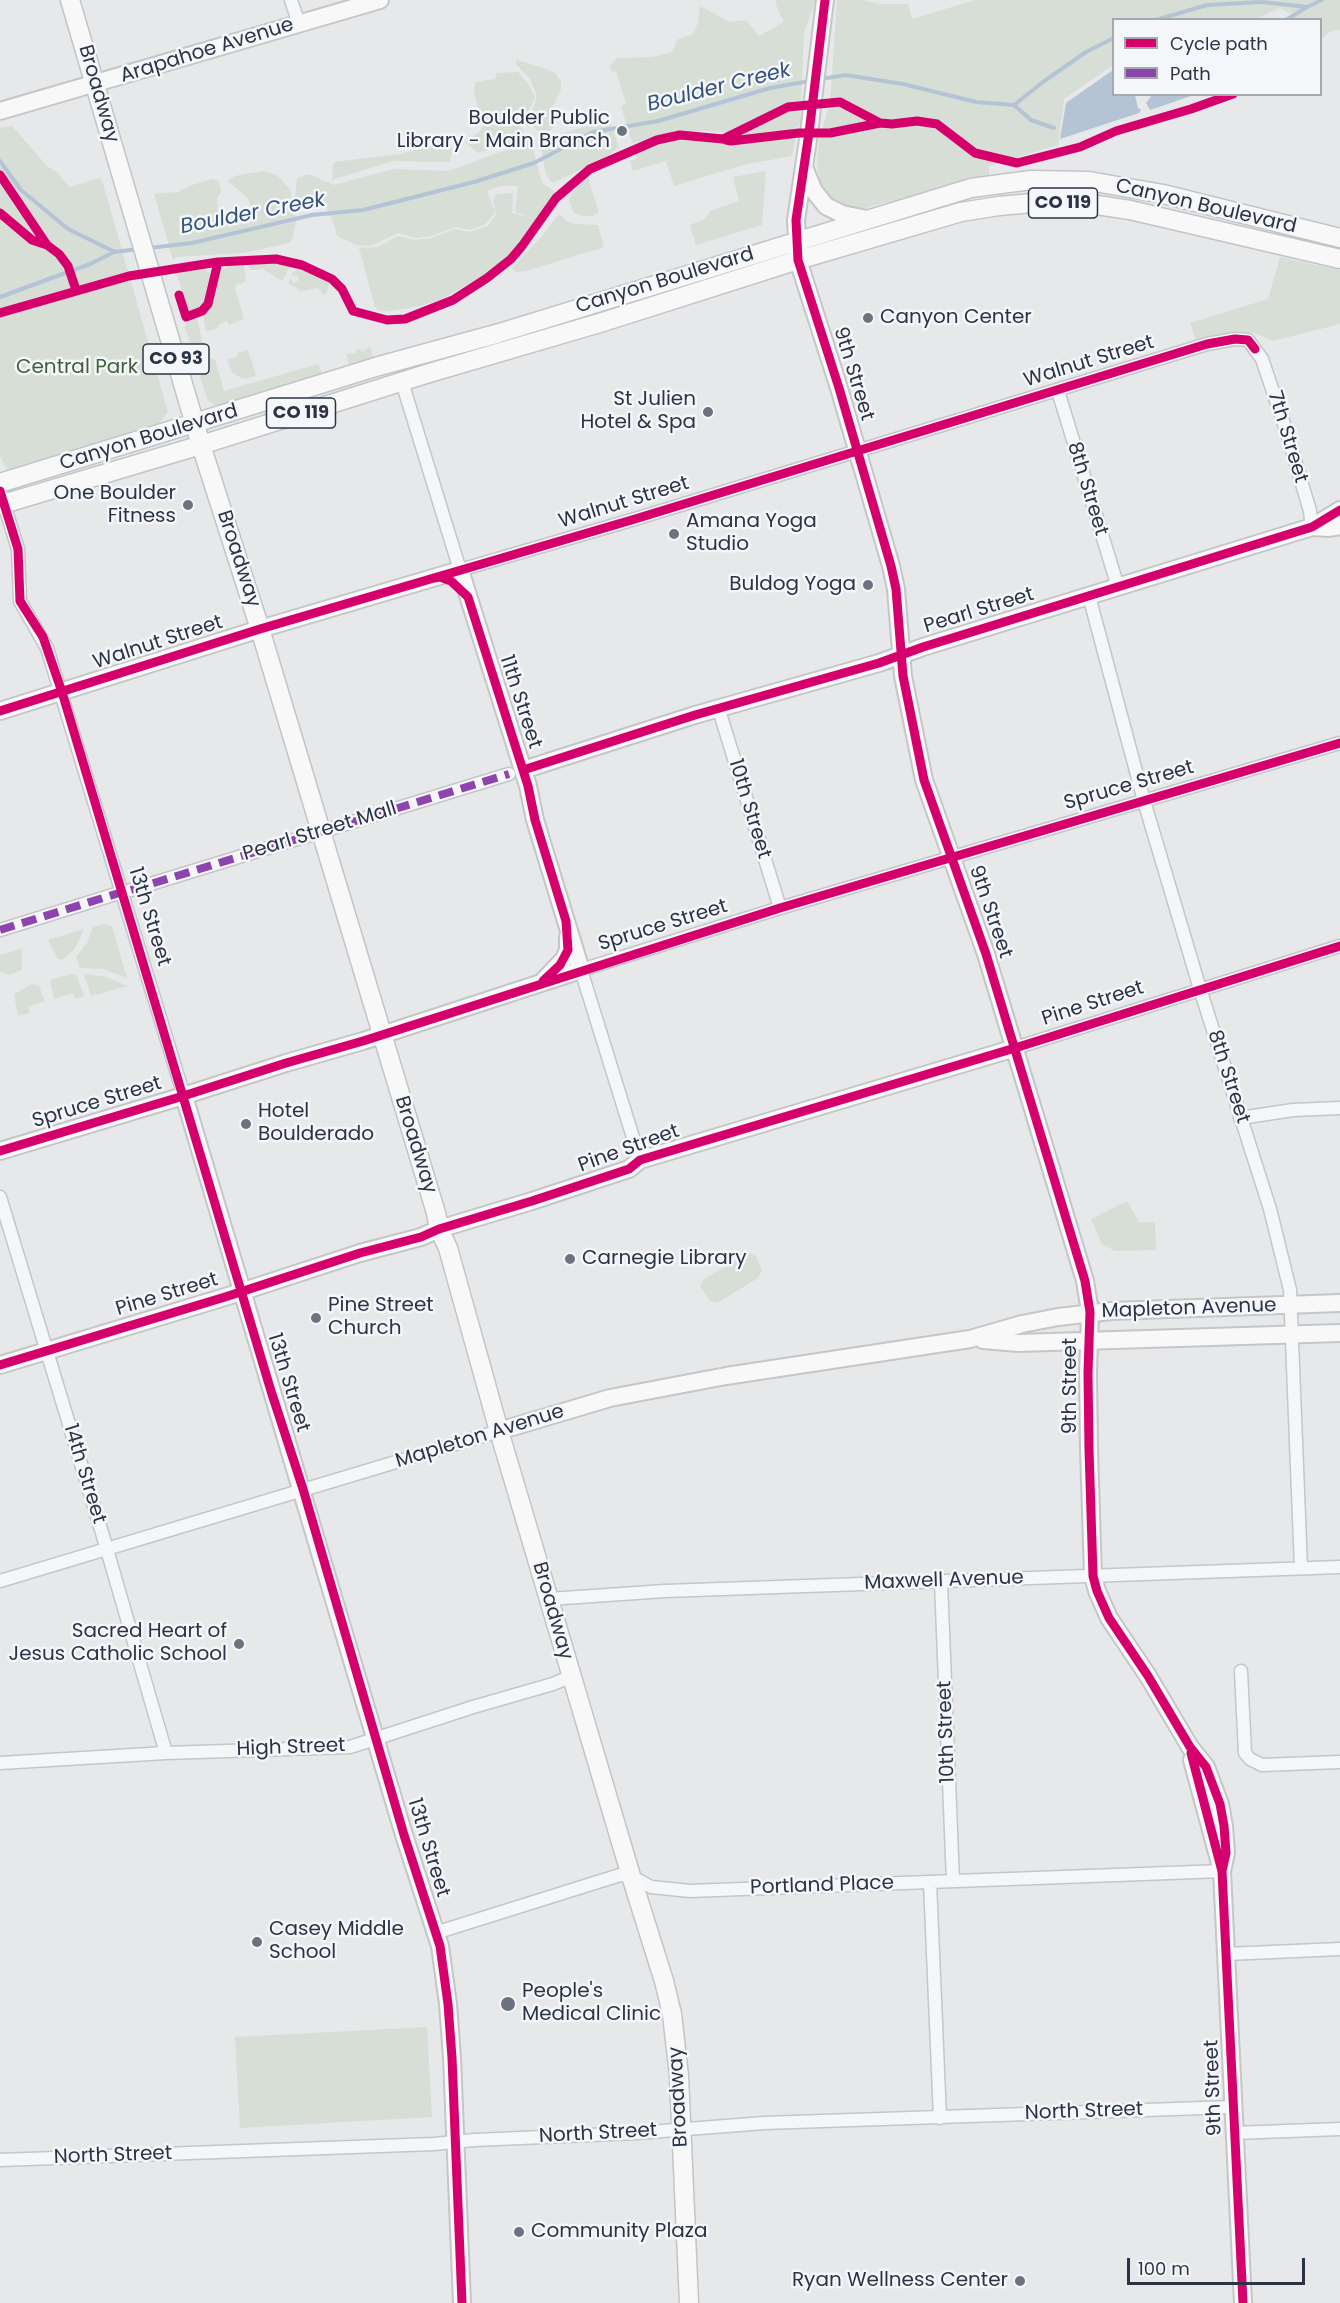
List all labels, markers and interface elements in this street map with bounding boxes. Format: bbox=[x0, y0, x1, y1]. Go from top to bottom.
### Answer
street label: Arapahoe Avenue bbox=[117, 13, 297, 89]
legend bbox=[1112, 18, 1322, 96]
text: Cycle path bbox=[1170, 31, 1268, 56]
street label: Broadway bbox=[73, 42, 123, 146]
water label: Boulder Creek bbox=[645, 58, 793, 118]
text: Path bbox=[1170, 61, 1211, 86]
place label: Boulder Public Library - Main Branch bbox=[397, 107, 610, 154]
marker: Boulder Public Library - Main Branch bbox=[615, 124, 629, 138]
street label: Canyon Boulevard bbox=[1113, 175, 1299, 239]
water label: Boulder Creek bbox=[178, 188, 328, 240]
road number: CO 119 bbox=[1028, 188, 1098, 218]
street label: Canyon Boulevard bbox=[573, 243, 757, 319]
place label: Canyon Center bbox=[880, 306, 1032, 330]
marker: Canyon Center bbox=[861, 311, 875, 325]
street label: 9th Street bbox=[827, 324, 879, 424]
street label: Walnut Street bbox=[1021, 331, 1157, 393]
road number: CO 93 bbox=[143, 344, 209, 374]
park label: Central Park bbox=[16, 356, 138, 380]
place label: St Julien Hotel & Spa bbox=[581, 388, 696, 435]
street label: 7th Street bbox=[1262, 388, 1312, 486]
road number: CO 119 bbox=[266, 398, 336, 428]
street label: Canyon Boulevard bbox=[57, 400, 241, 476]
marker: St Julien Hotel & Spa bbox=[701, 405, 715, 419]
street label: 8th Street bbox=[1061, 439, 1113, 539]
street label: Walnut Street bbox=[556, 472, 692, 534]
place label: One Boulder Fitness bbox=[54, 482, 176, 529]
marker: One Boulder Fitness bbox=[181, 498, 195, 512]
street label: Broadway bbox=[211, 507, 265, 611]
place label: Amana Yoga Studio bbox=[686, 510, 817, 557]
marker: Amana Yoga Studio bbox=[667, 527, 681, 541]
place label: Buldog Yoga bbox=[729, 573, 856, 597]
marker: Buldog Yoga bbox=[861, 578, 875, 592]
street label: Pearl Street bbox=[921, 583, 1037, 639]
street label: Walnut Street bbox=[90, 611, 226, 675]
street label: 11th Street bbox=[494, 652, 546, 752]
street label: 10th Street bbox=[722, 756, 776, 862]
street label: Spruce Street bbox=[1061, 756, 1197, 816]
street label: Pearl Street Mall bbox=[240, 797, 400, 867]
street label: 9th Street bbox=[963, 862, 1017, 962]
street label: 13th Street bbox=[123, 865, 175, 969]
street label: Spruce Street bbox=[595, 895, 731, 957]
street label: Pine Street bbox=[1039, 976, 1147, 1032]
street label: 8th Street bbox=[1202, 1027, 1254, 1127]
street label: Spruce Street bbox=[29, 1072, 165, 1134]
street label: Broadway bbox=[389, 1093, 441, 1197]
place label: Hotel Boulderado bbox=[258, 1100, 374, 1147]
marker: Hotel Boulderado bbox=[239, 1117, 253, 1131]
street label: Pine Street bbox=[575, 1120, 683, 1178]
place label: Carnegie Library bbox=[582, 1247, 747, 1271]
marker: Carnegie Library bbox=[563, 1252, 577, 1266]
street label: Pine Street bbox=[113, 1268, 221, 1322]
place label: Pine Street Church bbox=[328, 1294, 434, 1341]
street label: Mapleton Avenue bbox=[1101, 1294, 1277, 1324]
marker: Pine Street Church bbox=[309, 1311, 323, 1325]
street label: 13th Street bbox=[262, 1331, 314, 1435]
street label: 9th Street bbox=[1059, 1338, 1083, 1434]
street label: Mapleton Avenue bbox=[393, 1400, 567, 1474]
street label: 14th Street bbox=[57, 1421, 111, 1527]
street label: Broadway bbox=[527, 1559, 577, 1663]
street label: Maxwell Avenue bbox=[864, 1566, 1024, 1596]
place label: Sacred Heart of Jesus Catholic School bbox=[9, 1620, 227, 1667]
marker: Sacred Heart of Jesus Catholic School bbox=[232, 1637, 246, 1651]
street label: 10th Street bbox=[933, 1680, 961, 1784]
street label: High Street bbox=[236, 1734, 346, 1762]
street label: 13th Street bbox=[402, 1796, 454, 1900]
street label: Portland Place bbox=[750, 1871, 894, 1901]
place label: Casey Middle School bbox=[269, 1918, 404, 1965]
marker: Casey Middle School bbox=[250, 1935, 264, 1949]
place label: People's Medical Clinic bbox=[522, 1980, 661, 2027]
marker: People's Medical Clinic bbox=[499, 1995, 517, 2013]
street label: 9th Street bbox=[1200, 2039, 1228, 2137]
street label: Broadway bbox=[664, 2046, 694, 2148]
street label: North Street bbox=[1024, 2098, 1144, 2126]
street label: North Street bbox=[538, 2119, 658, 2149]
street label: North Street bbox=[53, 2142, 173, 2170]
place label: Community Plaza bbox=[531, 2220, 707, 2244]
marker: Community Plaza bbox=[512, 2225, 526, 2239]
scale bar bbox=[1130, 2246, 1308, 2284]
text: 100 m bbox=[1138, 2256, 1190, 2281]
place label: Ryan Wellness Center bbox=[792, 2269, 1008, 2293]
marker: Ryan Wellness Center bbox=[1013, 2274, 1027, 2288]

